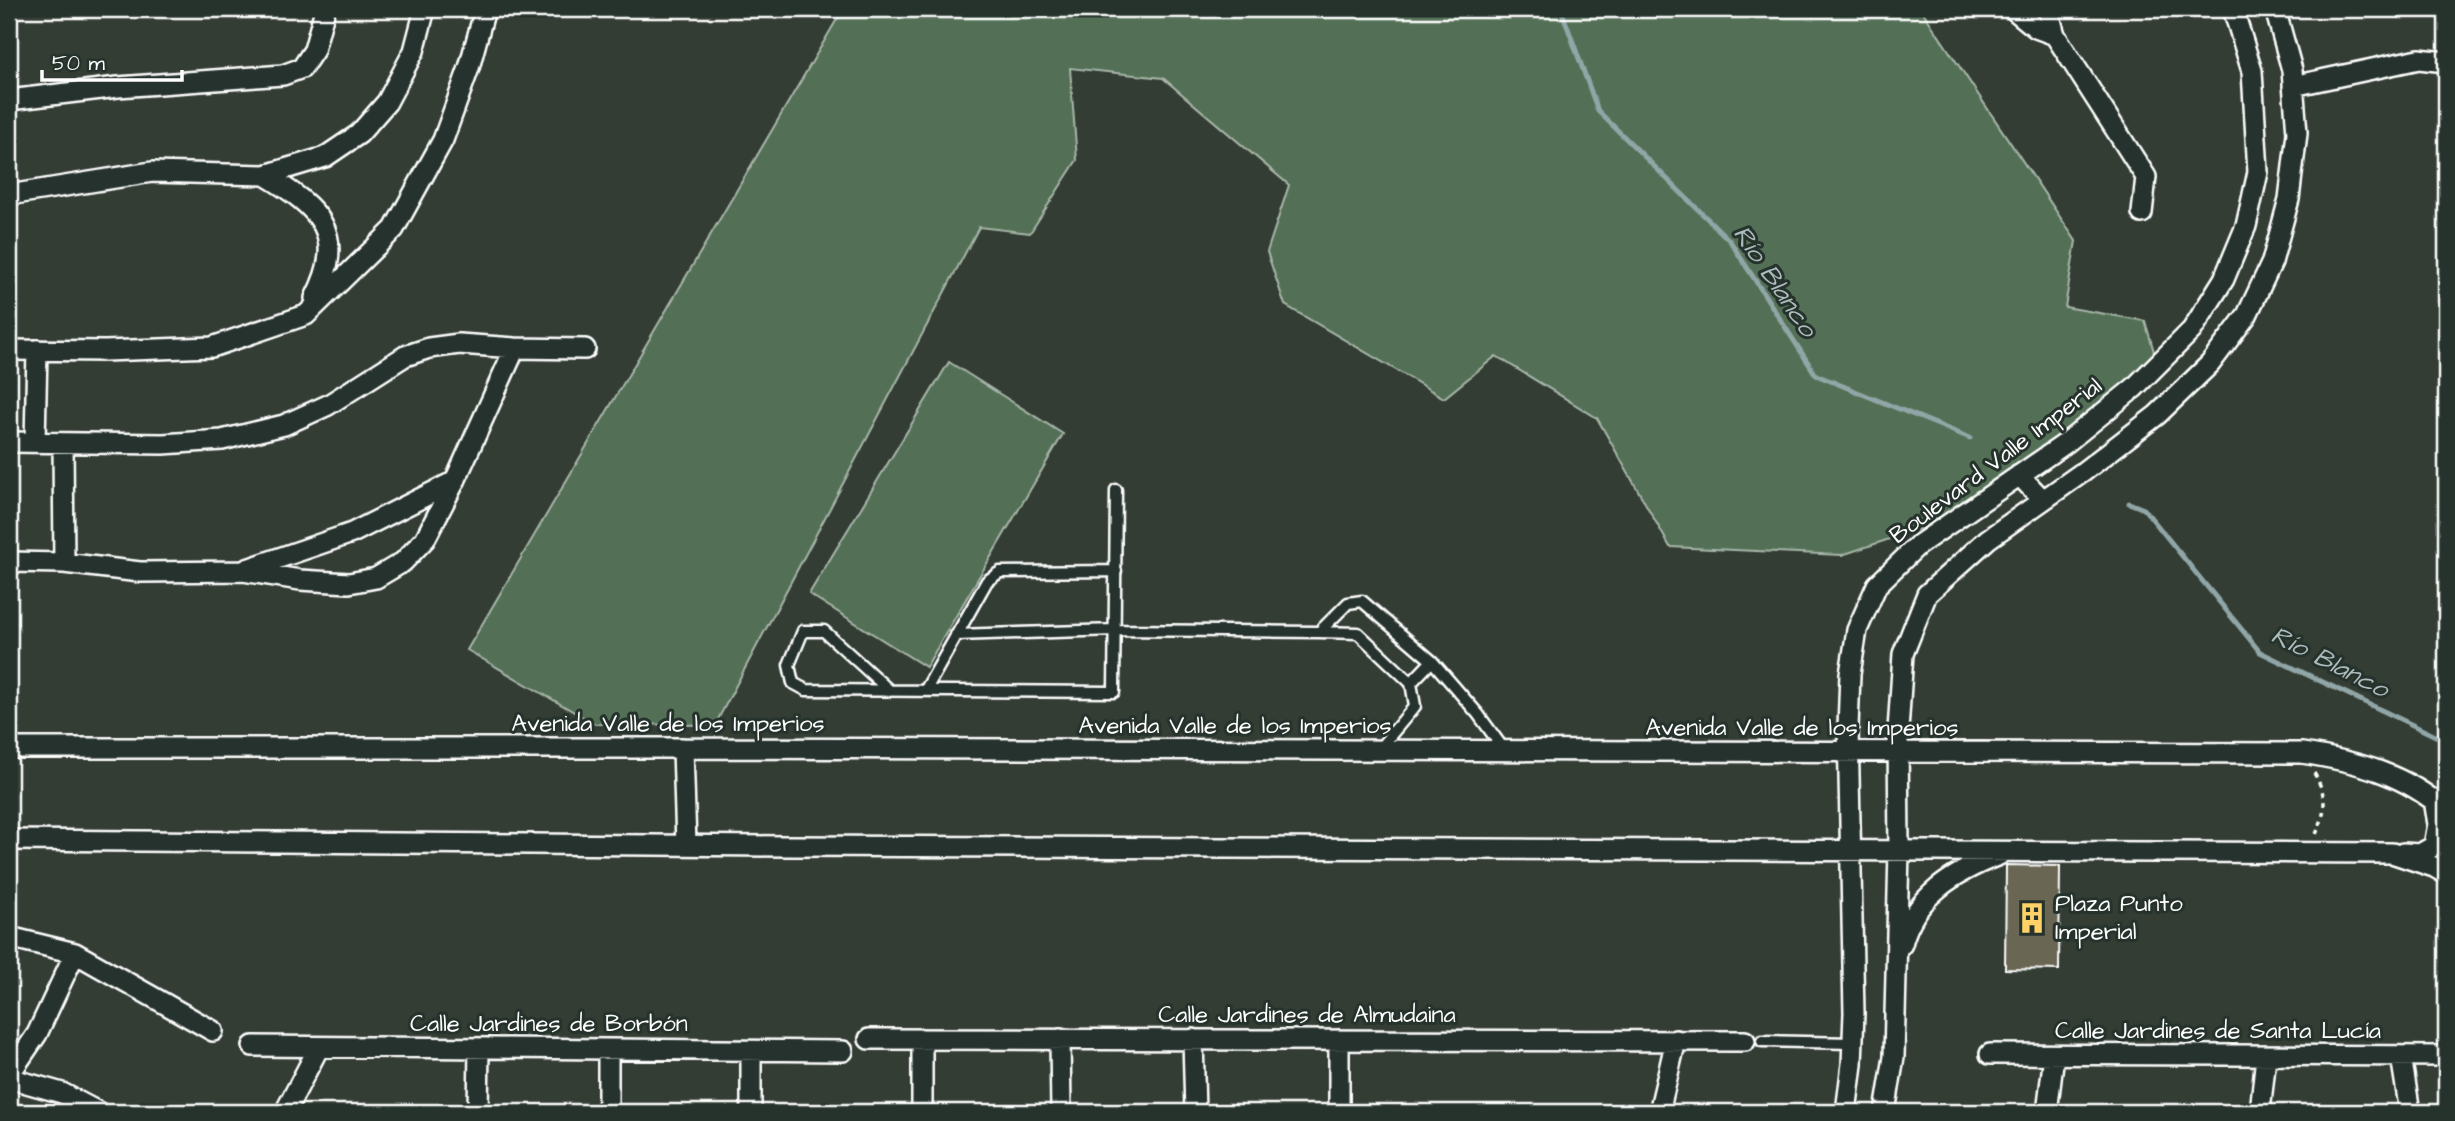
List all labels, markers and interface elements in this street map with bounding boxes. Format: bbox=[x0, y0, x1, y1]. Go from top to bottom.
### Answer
scale bar bbox=[42, 38, 182, 82]
text: 50 m bbox=[52, 49, 106, 78]
water label: Río Blanco bbox=[1724, 218, 1827, 346]
street label: Boulevard Valle Imperial bbox=[1883, 370, 2109, 552]
water label: Río Blanco bbox=[2265, 617, 2397, 708]
street label: Avenida Valle de los Imperios bbox=[512, 707, 824, 741]
street label: Avenida Valle de los Imperios bbox=[1079, 709, 1391, 743]
street label: Avenida Valle de los Imperios bbox=[1646, 711, 1958, 745]
place label: Plaza Punto Imperial bbox=[2055, 887, 2183, 949]
building icon: Plaza Punto Imperial bbox=[2015, 901, 2049, 935]
street label: Calle Jardines de Almudaina bbox=[1158, 998, 1456, 1032]
street label: Calle Jardines de Borbón bbox=[410, 1007, 688, 1041]
street label: Calle Jardines de Santa Lucía bbox=[2055, 1014, 2381, 1048]

